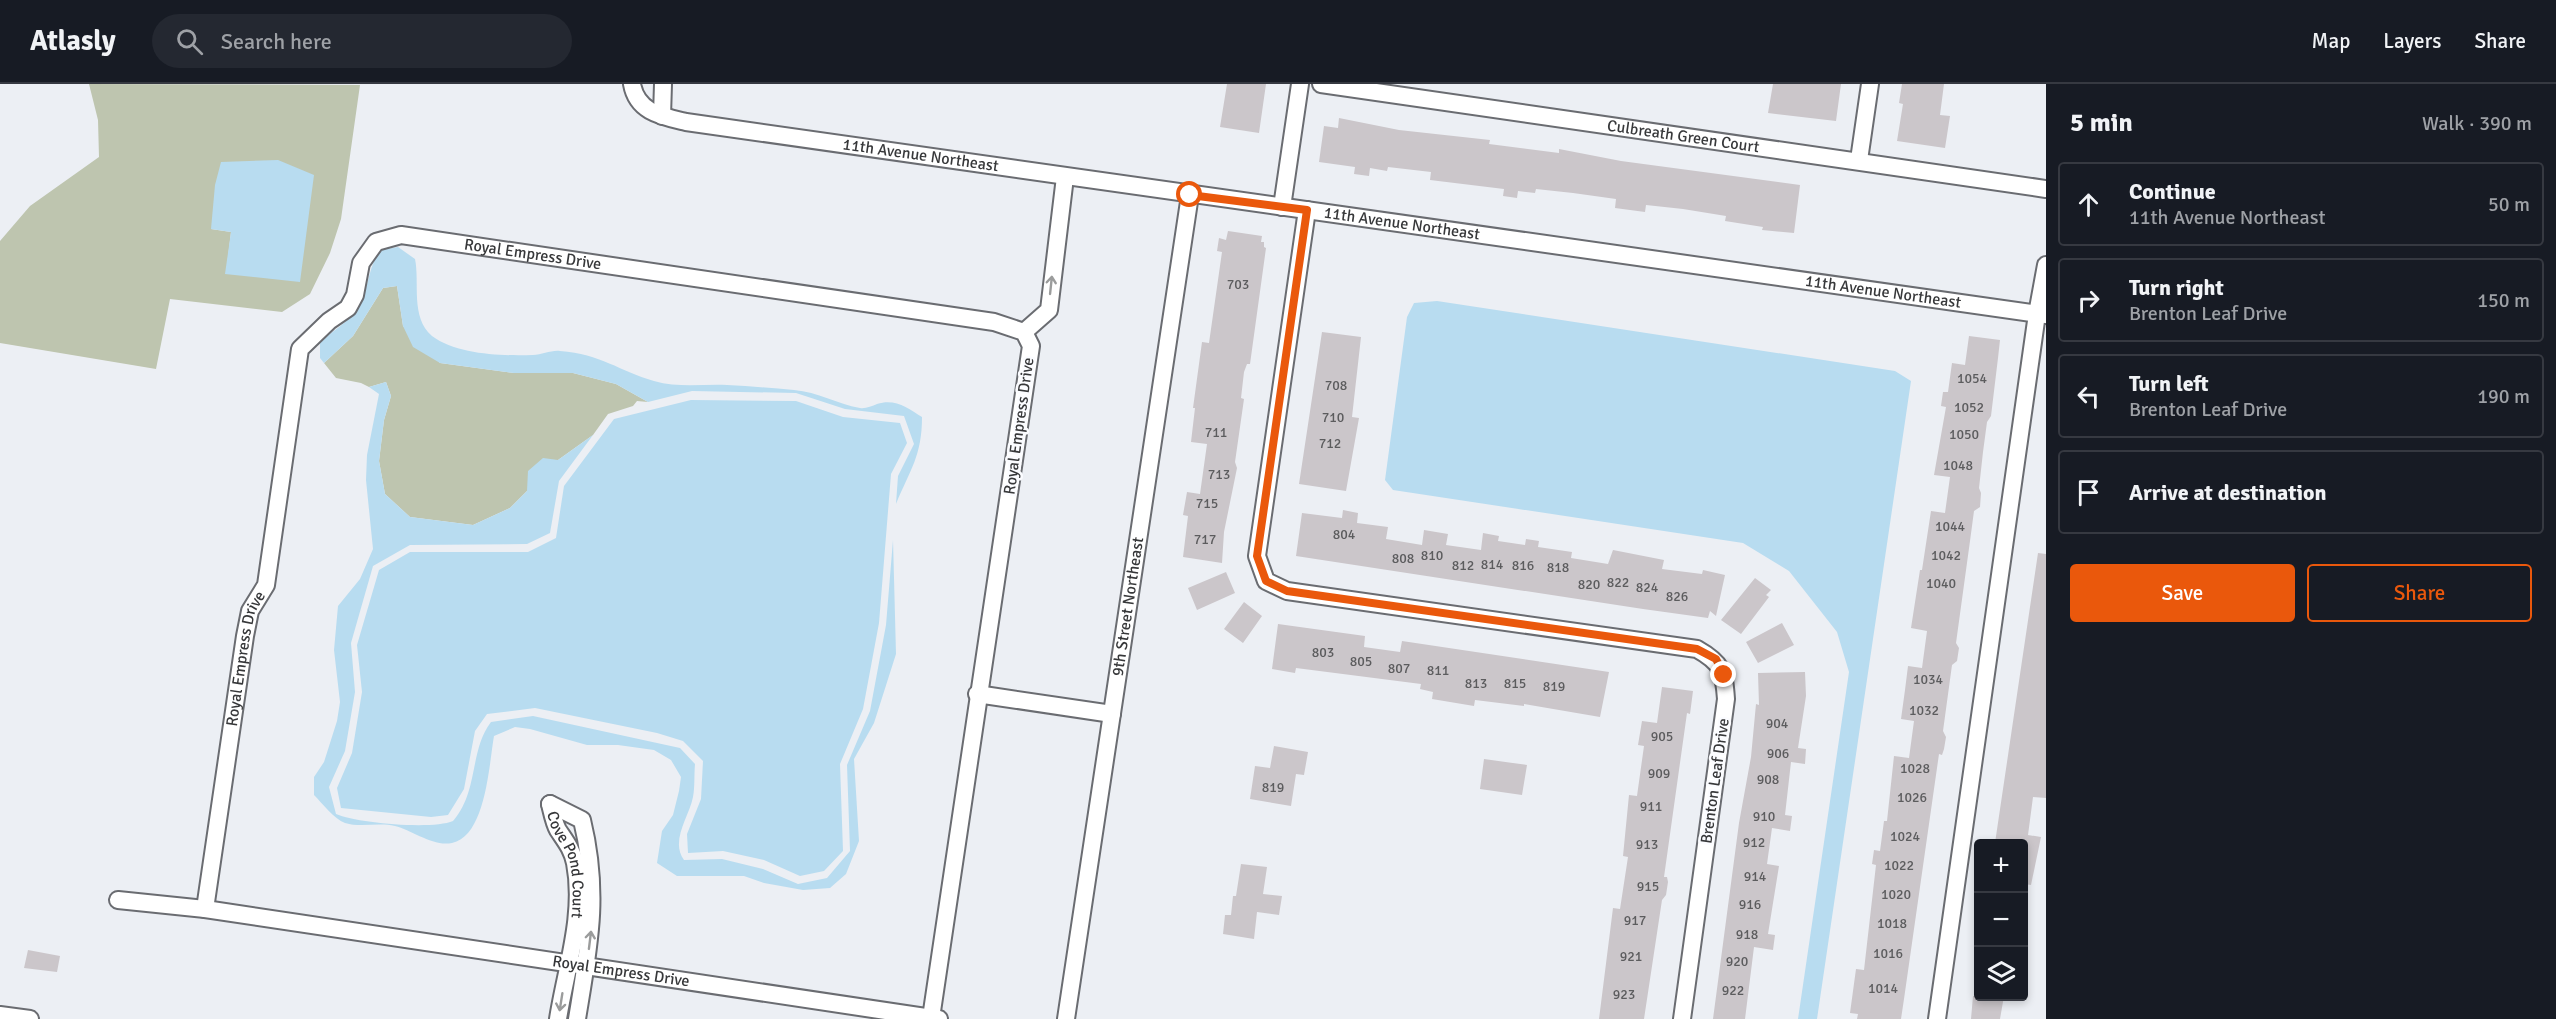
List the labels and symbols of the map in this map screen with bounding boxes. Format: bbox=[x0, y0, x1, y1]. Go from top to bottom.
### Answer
street label: Culbreath Green Court bbox=[1606, 116, 1761, 157]
street label: 11th Avenue Northeast bbox=[841, 134, 1000, 176]
route start bbox=[1176, 181, 1202, 207]
street label: 11th Avenue Northeast bbox=[1323, 203, 1482, 245]
street label: Royal Empress Drive bbox=[463, 234, 603, 274]
street label: 11th Avenue Northeast bbox=[1804, 271, 1963, 313]
one-way arrow bbox=[1046, 275, 1057, 295]
house number: 703 bbox=[1227, 276, 1249, 293]
street label: Royal Empress Drive bbox=[999, 356, 1039, 496]
house number: 1054 bbox=[1957, 370, 1988, 387]
house number: 708 bbox=[1325, 377, 1347, 394]
house number: 1052 bbox=[1954, 399, 1984, 416]
house number: 710 bbox=[1322, 409, 1344, 426]
house number: 711 bbox=[1205, 424, 1227, 441]
house number: 1050 bbox=[1949, 426, 1979, 443]
house number: 712 bbox=[1319, 435, 1341, 452]
house number: 1048 bbox=[1943, 457, 1973, 474]
house number: 713 bbox=[1208, 466, 1230, 483]
house number: 715 bbox=[1196, 495, 1218, 512]
house number: 1044 bbox=[1935, 518, 1966, 535]
house number: 804 bbox=[1333, 526, 1356, 543]
house number: 717 bbox=[1194, 531, 1216, 548]
street label: 9th Street Northeast bbox=[1108, 535, 1148, 677]
house number: 810 bbox=[1421, 547, 1443, 564]
house number: 1042 bbox=[1931, 547, 1961, 564]
house number: 808 bbox=[1392, 550, 1414, 567]
house number: 814 bbox=[1481, 556, 1504, 573]
house number: 812 bbox=[1452, 557, 1474, 574]
house number: 816 bbox=[1512, 557, 1534, 574]
house number: 818 bbox=[1547, 559, 1569, 576]
house number: 822 bbox=[1607, 574, 1629, 591]
house number: 1040 bbox=[1926, 575, 1956, 592]
house number: 820 bbox=[1578, 576, 1600, 593]
house number: 824 bbox=[1636, 579, 1659, 596]
street label: Royal Empress Drive bbox=[222, 587, 270, 728]
house number: 826 bbox=[1666, 588, 1688, 605]
house number: 803 bbox=[1312, 644, 1334, 661]
house number: 805 bbox=[1350, 653, 1372, 670]
house number: 807 bbox=[1388, 660, 1410, 677]
route end bbox=[1710, 661, 1736, 687]
house number: 811 bbox=[1427, 662, 1449, 679]
house number: 1034 bbox=[1913, 671, 1944, 688]
house number: 813 bbox=[1465, 675, 1487, 692]
house number: 815 bbox=[1504, 675, 1526, 692]
house number: 819 bbox=[1543, 678, 1565, 695]
house number: 1032 bbox=[1909, 702, 1939, 719]
house number: 904 bbox=[1766, 715, 1789, 732]
street label: Brenton Leaf Drive bbox=[1696, 717, 1734, 845]
house number: 905 bbox=[1651, 728, 1673, 745]
house number: 906 bbox=[1767, 745, 1789, 762]
house number: 1028 bbox=[1900, 760, 1930, 777]
house number: 909 bbox=[1648, 765, 1670, 782]
house number: 908 bbox=[1757, 771, 1779, 788]
house number: 819 bbox=[1262, 779, 1284, 796]
house number: 1026 bbox=[1897, 789, 1927, 806]
house number: 911 bbox=[1640, 798, 1662, 815]
house number: 910 bbox=[1753, 808, 1775, 825]
street label: Cove Pond Court bbox=[542, 809, 588, 920]
house number: 1024 bbox=[1890, 828, 1921, 845]
house number: 912 bbox=[1743, 834, 1765, 851]
house number: 913 bbox=[1636, 836, 1658, 853]
house number: 1022 bbox=[1884, 857, 1914, 874]
house number: 914 bbox=[1744, 868, 1767, 885]
house number: 915 bbox=[1637, 878, 1659, 895]
house number: 1020 bbox=[1881, 886, 1911, 903]
house number: 916 bbox=[1739, 896, 1761, 913]
house number: 917 bbox=[1624, 912, 1646, 929]
house number: 1018 bbox=[1877, 915, 1907, 932]
house number: 918 bbox=[1736, 926, 1758, 943]
one-way arrow bbox=[584, 931, 595, 951]
house number: 1016 bbox=[1873, 945, 1903, 962]
house number: 921 bbox=[1620, 948, 1642, 965]
street label: Royal Empress Drive bbox=[551, 951, 691, 991]
house number: 920 bbox=[1726, 953, 1748, 970]
house number: 1014 bbox=[1868, 980, 1899, 997]
house number: 922 bbox=[1722, 982, 1744, 999]
house number: 923 bbox=[1613, 986, 1635, 1003]
one-way arrow bbox=[555, 991, 566, 1011]

